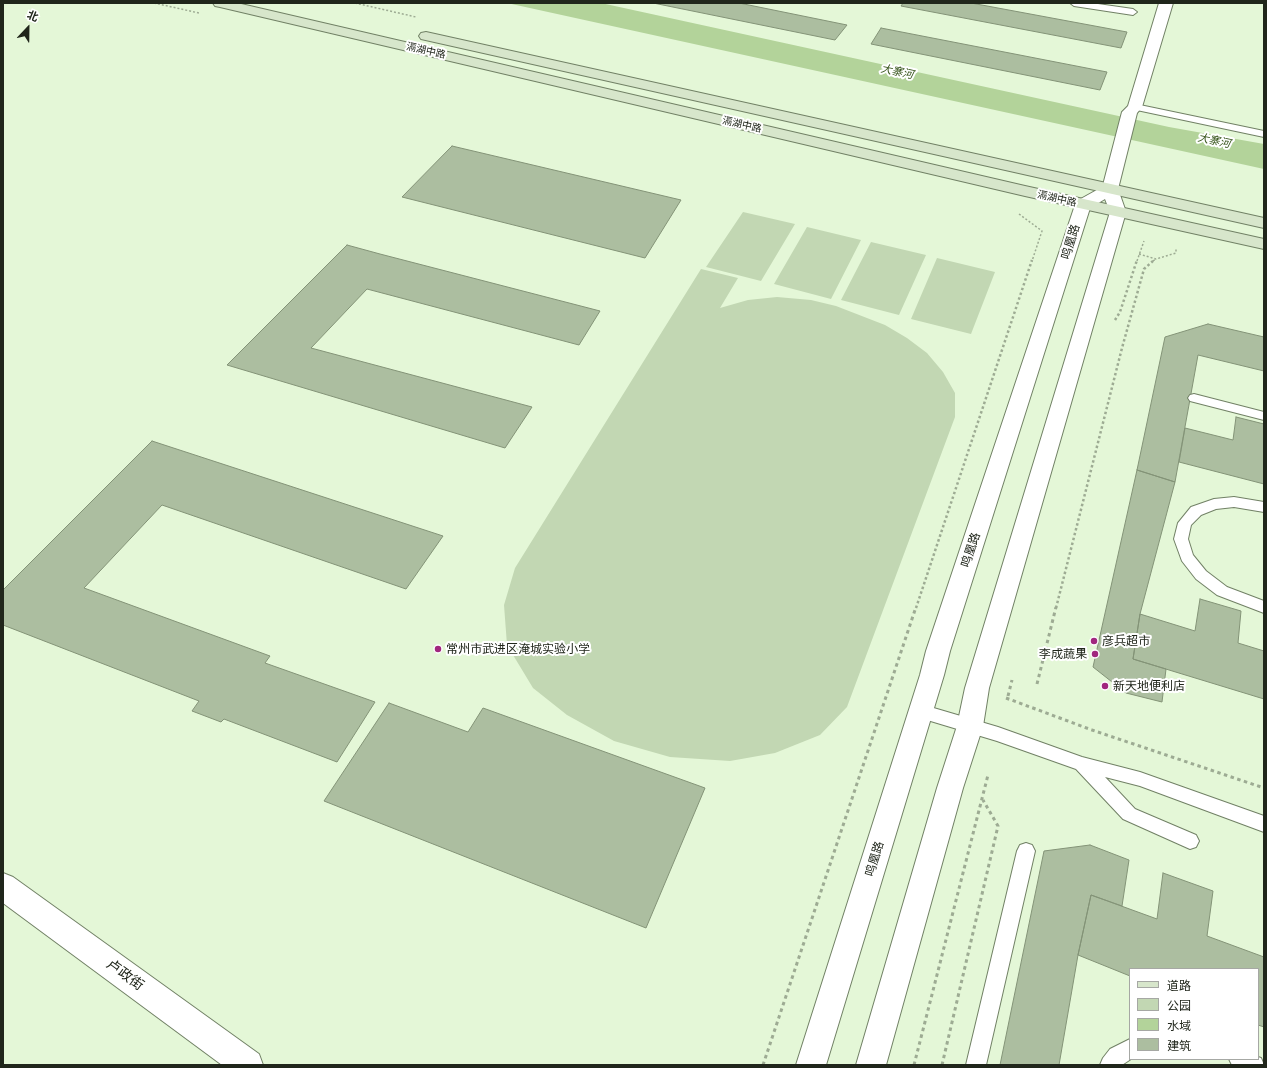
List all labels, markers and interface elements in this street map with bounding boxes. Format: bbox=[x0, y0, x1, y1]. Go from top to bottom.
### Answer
north arrow bbox=[8, 8, 48, 48]
text: 北 bbox=[25, 8, 40, 24]
street label: 滆湖中路 bbox=[405, 41, 447, 61]
water label: 大寨河 bbox=[879, 62, 915, 82]
street label: 滆湖中路 bbox=[721, 115, 763, 135]
water label: 大寨河 bbox=[1196, 131, 1232, 151]
street label: 滆湖中路 bbox=[1036, 189, 1078, 209]
street label: 鸣凰路 bbox=[1059, 223, 1083, 261]
street label: 鸣凰路 bbox=[959, 531, 983, 569]
place label: 彦兵超市 bbox=[1102, 634, 1150, 648]
marker: 彦兵超市 bbox=[1089, 636, 1099, 646]
place label: 常州市武进区淹城实验小学 bbox=[446, 642, 590, 656]
marker: 常州市武进区淹城实验小学 bbox=[433, 644, 443, 654]
place label: 李成蔬果 bbox=[1039, 647, 1087, 661]
marker: 李成蔬果 bbox=[1090, 649, 1100, 659]
place label: 新天地便利店 bbox=[1113, 679, 1185, 693]
marker: 新天地便利店 bbox=[1100, 681, 1110, 691]
street label: 鸣凰路 bbox=[863, 840, 887, 878]
street label: 卢政街 bbox=[103, 956, 147, 994]
legend bbox=[1129, 968, 1259, 1060]
text: 道路 bbox=[1167, 979, 1191, 993]
text: 公园 bbox=[1167, 999, 1191, 1013]
text: 水域 bbox=[1167, 1019, 1191, 1033]
text: 建筑 bbox=[1167, 1039, 1191, 1053]

